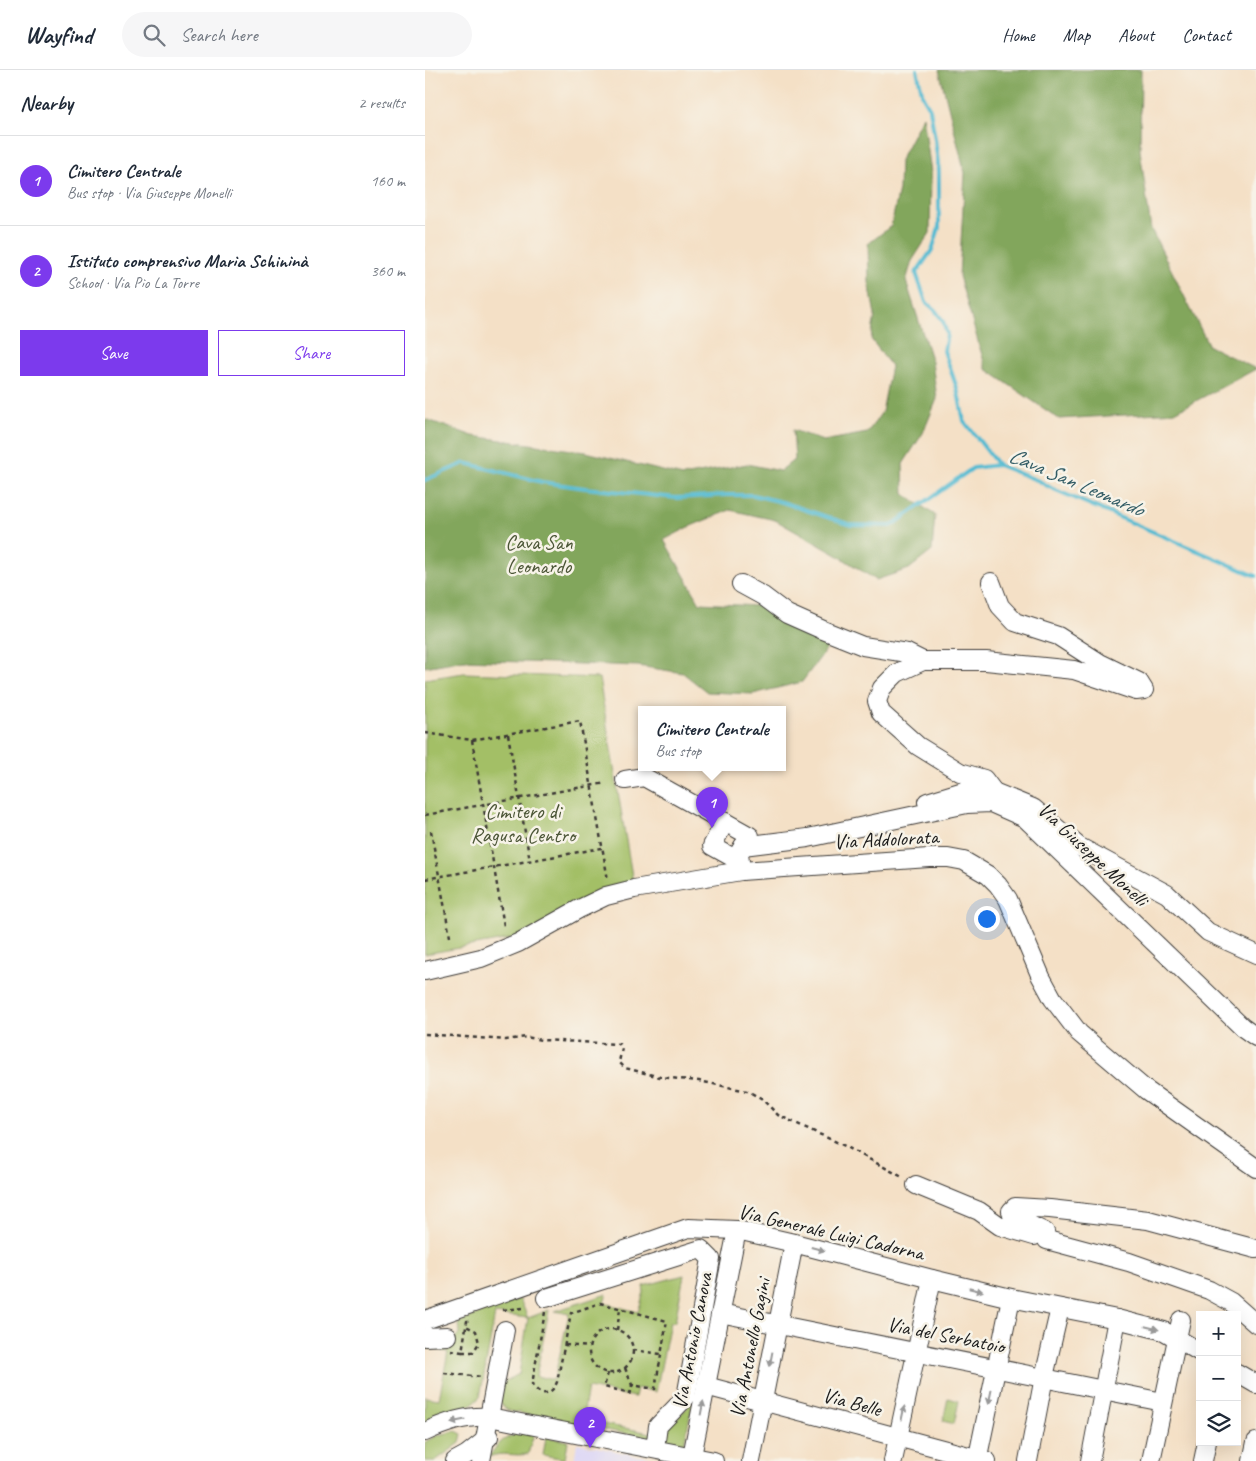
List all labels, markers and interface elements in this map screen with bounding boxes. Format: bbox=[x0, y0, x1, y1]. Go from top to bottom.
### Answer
search box bbox=[122, 12, 472, 57]
text: Wayfind bbox=[25, 20, 92, 50]
icon: search bbox=[140, 21, 168, 49]
text: Search here bbox=[180, 23, 258, 47]
text: Home bbox=[1002, 24, 1035, 46]
text: Map bbox=[1063, 24, 1090, 46]
text: About bbox=[1118, 24, 1154, 46]
text: Contact bbox=[1182, 24, 1231, 46]
text: Nearby bbox=[20, 90, 73, 116]
text: 2 results bbox=[358, 93, 405, 113]
text: Cimitero Centrale bbox=[67, 159, 180, 183]
text: 1 bbox=[32, 171, 40, 191]
text: 160 m bbox=[371, 171, 405, 191]
text: Bus stop · Via Giuseppe Monelli bbox=[67, 183, 232, 203]
text: Istituto comprensivo Maria Schininà bbox=[67, 249, 308, 273]
text: 2 bbox=[32, 261, 40, 281]
text: 360 m bbox=[371, 261, 405, 281]
text: School · Via Pio La Torre bbox=[67, 273, 199, 293]
button: Save bbox=[20, 330, 208, 376]
button: Share bbox=[218, 330, 405, 376]
water label: Cava San Leonardo bbox=[1004, 441, 1150, 524]
park label: Cava San Leonardo bbox=[505, 529, 573, 579]
popup bbox=[638, 706, 786, 771]
text: Cimitero Centrale bbox=[655, 717, 769, 741]
text: Bus stop bbox=[655, 741, 701, 761]
pin: 1 bbox=[696, 787, 728, 828]
street label: Via Giuseppe Monelli bbox=[1032, 796, 1156, 914]
park label: Cimitero di Ragusa Centro bbox=[471, 798, 578, 848]
street label: Via Addolorata bbox=[833, 823, 941, 855]
your location bbox=[974, 906, 1000, 932]
street label: Via Generale Luigi Cadorna bbox=[736, 1198, 929, 1267]
one-way arrow bbox=[811, 1246, 826, 1254]
street label: Via Antonio Canova bbox=[666, 1269, 718, 1411]
street label: Via Antonello Gagini bbox=[724, 1273, 777, 1420]
one-way arrow bbox=[968, 1286, 983, 1294]
street label: Via del Serbatoio bbox=[885, 1311, 1009, 1360]
map controls bbox=[1196, 1311, 1241, 1446]
button: + bbox=[1196, 1311, 1241, 1356]
one-way arrow bbox=[1144, 1324, 1159, 1332]
one-way arrow bbox=[767, 1352, 775, 1367]
button: − bbox=[1196, 1356, 1241, 1401]
street label: Via Belle bbox=[820, 1382, 886, 1423]
one-way arrow bbox=[986, 1389, 994, 1405]
one-way arrow bbox=[698, 1400, 706, 1416]
button: layers bbox=[1196, 1401, 1241, 1446]
one-way arrow bbox=[900, 1405, 908, 1421]
pin: 2 bbox=[574, 1407, 606, 1448]
one-way arrow bbox=[450, 1417, 466, 1425]

